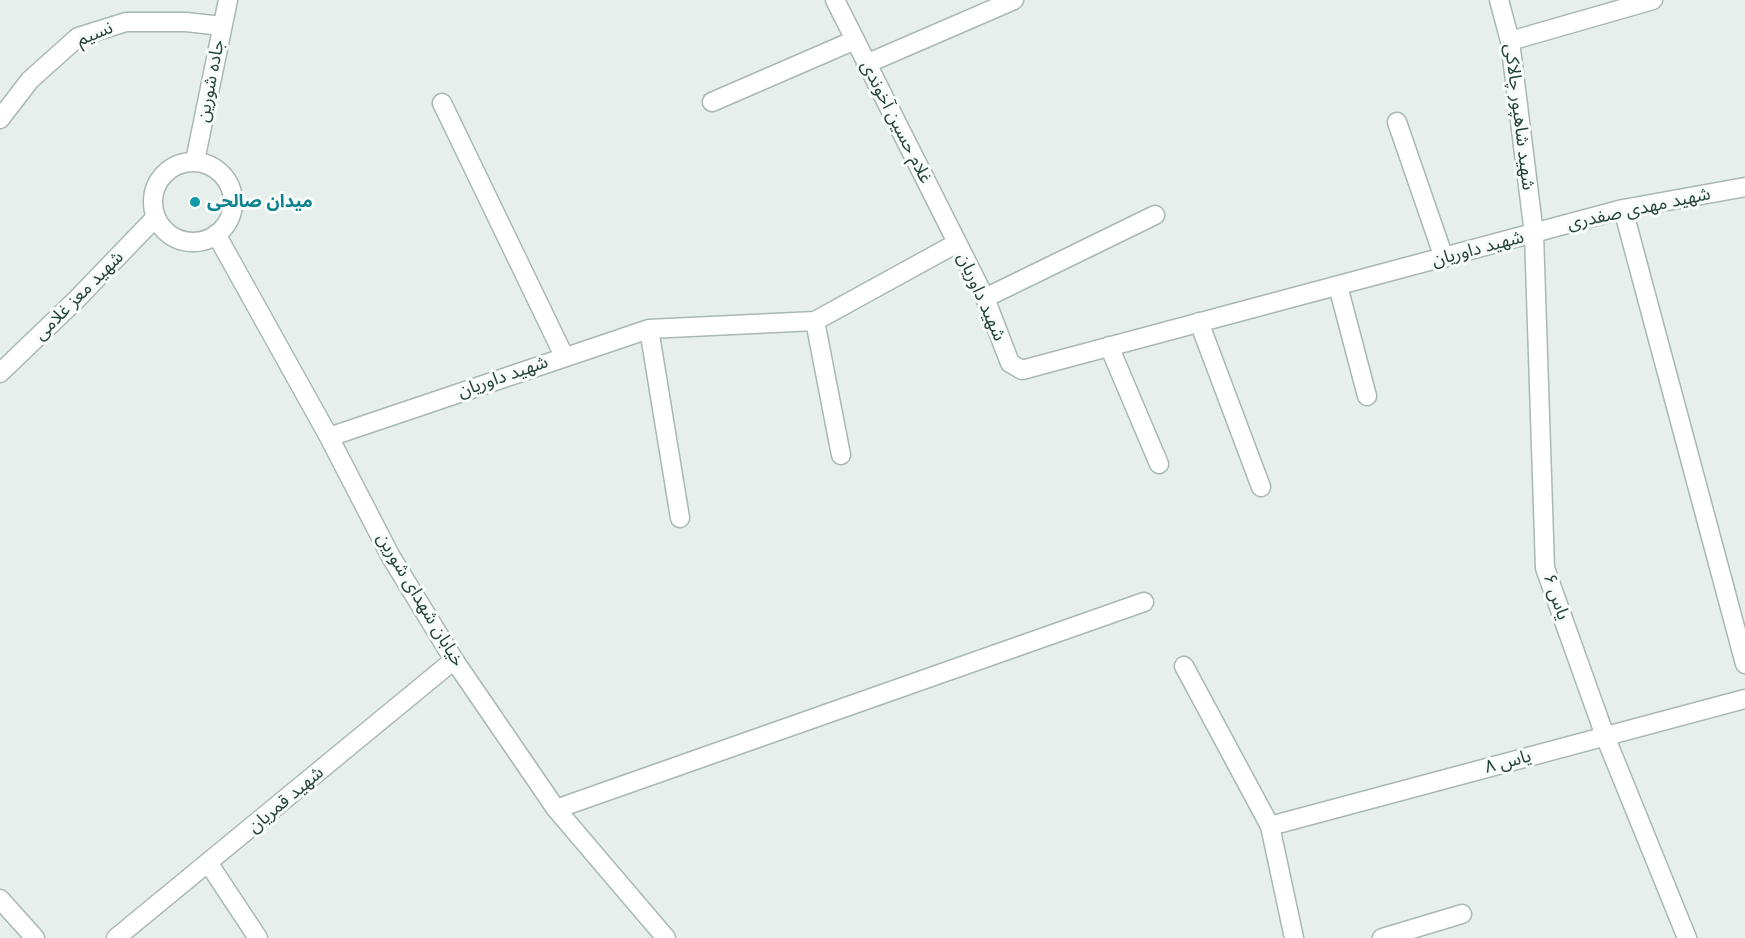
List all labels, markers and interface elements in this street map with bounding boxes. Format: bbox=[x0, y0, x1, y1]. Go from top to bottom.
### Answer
street label: نسیم bbox=[74, 17, 116, 51]
street label: جاده شورين bbox=[192, 38, 230, 124]
street label: شهید شاهپور چالاکی bbox=[1499, 43, 1539, 191]
street label: غلام حسین آخوندی bbox=[856, 57, 936, 187]
street label: شهید مهدی صفدری bbox=[1565, 183, 1713, 235]
place label: میدان صالحی bbox=[207, 191, 313, 213]
marker: میدان صالحی bbox=[188, 195, 202, 209]
street label: شهید داوریان bbox=[1430, 226, 1526, 272]
street label: شهید معز غلامی bbox=[30, 247, 128, 345]
street label: شهید داوریان bbox=[952, 250, 1010, 344]
street label: شهید داوریان bbox=[455, 351, 551, 403]
street label: خیابان شهدای شورین bbox=[372, 529, 468, 671]
street label: یاس ۶ bbox=[1538, 571, 1574, 623]
street label: یاس ۸ bbox=[1482, 745, 1534, 779]
street label: شهید قمریان bbox=[244, 762, 328, 838]

